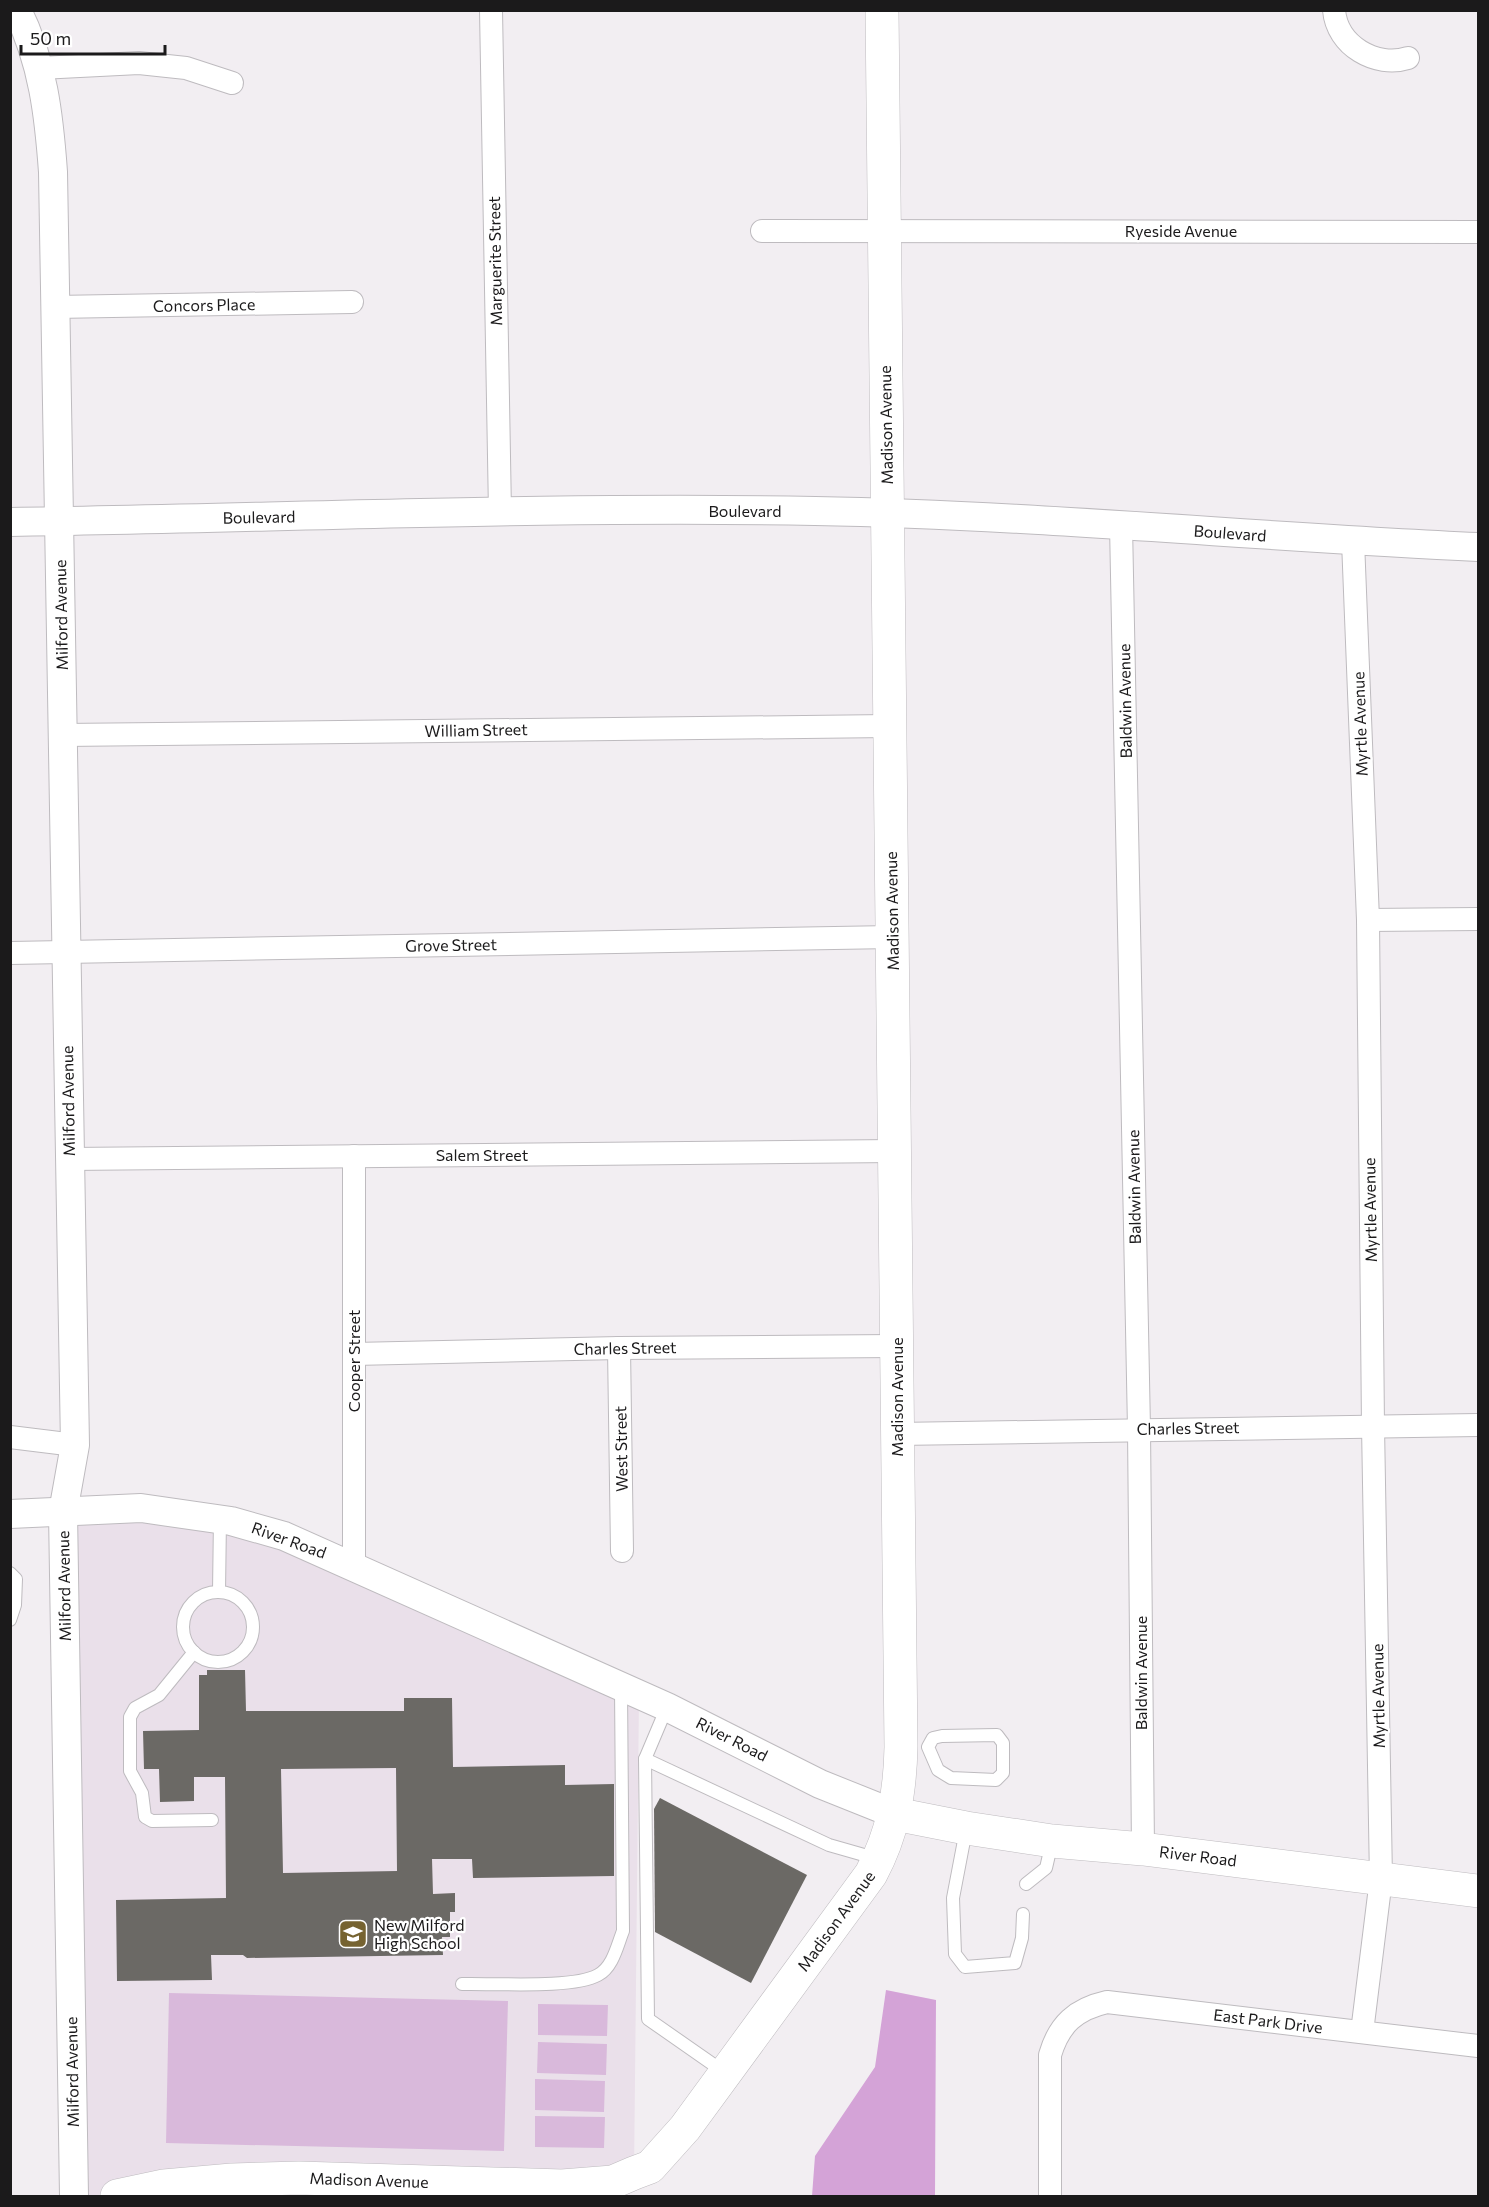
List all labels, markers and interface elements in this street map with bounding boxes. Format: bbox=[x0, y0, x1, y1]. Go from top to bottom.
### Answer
scale bar bbox=[21, 18, 165, 56]
text: 50 m bbox=[30, 27, 71, 49]
street label: Marguerite Street bbox=[484, 196, 505, 326]
street label: Ryeside Avenue bbox=[1125, 221, 1237, 240]
street label: Concors Place bbox=[153, 294, 255, 315]
street label: Madison Avenue bbox=[875, 365, 896, 485]
street label: Boulevard bbox=[709, 501, 781, 520]
street label: Boulevard bbox=[222, 506, 296, 527]
street label: Boulevard bbox=[1193, 520, 1267, 545]
street label: Milford Avenue bbox=[50, 559, 71, 671]
street label: Baldwin Avenue bbox=[1114, 644, 1135, 758]
street label: Myrtle Avenue bbox=[1348, 671, 1371, 777]
street label: William Street bbox=[424, 719, 528, 740]
street label: Madison Avenue bbox=[881, 851, 902, 971]
street label: Grove Street bbox=[405, 934, 497, 955]
street label: Milford Avenue bbox=[57, 1045, 78, 1157]
street label: Baldwin Avenue bbox=[1123, 1130, 1144, 1244]
street label: Salem Street bbox=[436, 1145, 529, 1164]
street label: Myrtle Avenue bbox=[1359, 1157, 1380, 1263]
street label: Cooper Street bbox=[344, 1309, 363, 1412]
street label: Charles Street bbox=[573, 1337, 677, 1358]
street label: Madison Avenue bbox=[887, 1337, 906, 1457]
street label: West Street bbox=[610, 1406, 631, 1492]
street label: Charles Street bbox=[1136, 1417, 1240, 1438]
street label: River Road bbox=[249, 1517, 329, 1562]
street label: Milford Avenue bbox=[53, 1530, 74, 1642]
street label: Baldwin Avenue bbox=[1131, 1616, 1150, 1730]
street label: Myrtle Avenue bbox=[1367, 1643, 1388, 1749]
street label: River Road bbox=[693, 1712, 771, 1765]
street label: River Road bbox=[1158, 1841, 1238, 1870]
street label: Madison Avenue bbox=[793, 1867, 878, 1975]
place label: New Milford High School bbox=[374, 1915, 465, 1952]
school or university icon: New Milford High School bbox=[337, 1918, 369, 1950]
street label: East Park Drive bbox=[1212, 2004, 1324, 2037]
street label: Milford Avenue bbox=[61, 2016, 82, 2128]
street label: Madison Avenue bbox=[309, 2168, 429, 2191]

